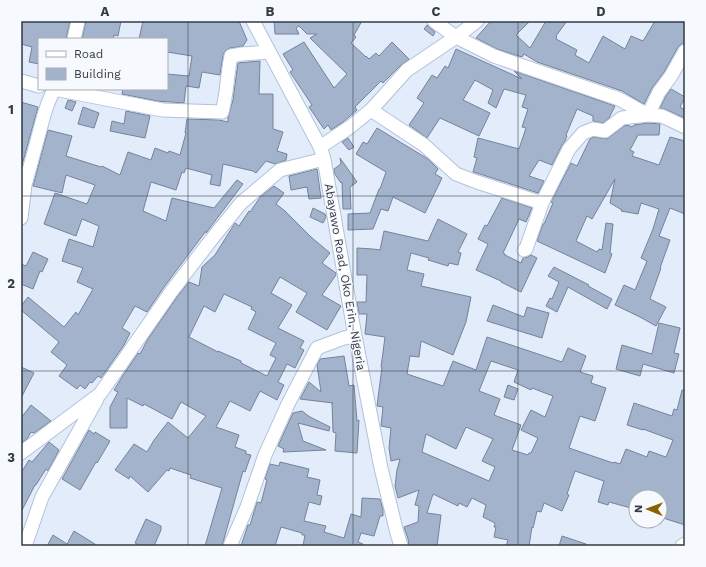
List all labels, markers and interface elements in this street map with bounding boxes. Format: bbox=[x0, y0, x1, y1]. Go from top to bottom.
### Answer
text: A bbox=[101, 4, 110, 19]
text: B bbox=[266, 4, 275, 19]
text: C bbox=[432, 4, 441, 19]
text: D bbox=[596, 4, 606, 19]
legend bbox=[38, 38, 168, 90]
text: Road bbox=[74, 47, 103, 61]
text: Building bbox=[74, 67, 121, 81]
text: 1 bbox=[8, 102, 14, 117]
street label: Abayawo Road, Oko Erin, Nigeria bbox=[322, 182, 368, 372]
text: 2 bbox=[7, 276, 15, 291]
text: 3 bbox=[7, 450, 15, 465]
north arrow bbox=[628, 489, 668, 529]
text: N bbox=[632, 505, 645, 513]

